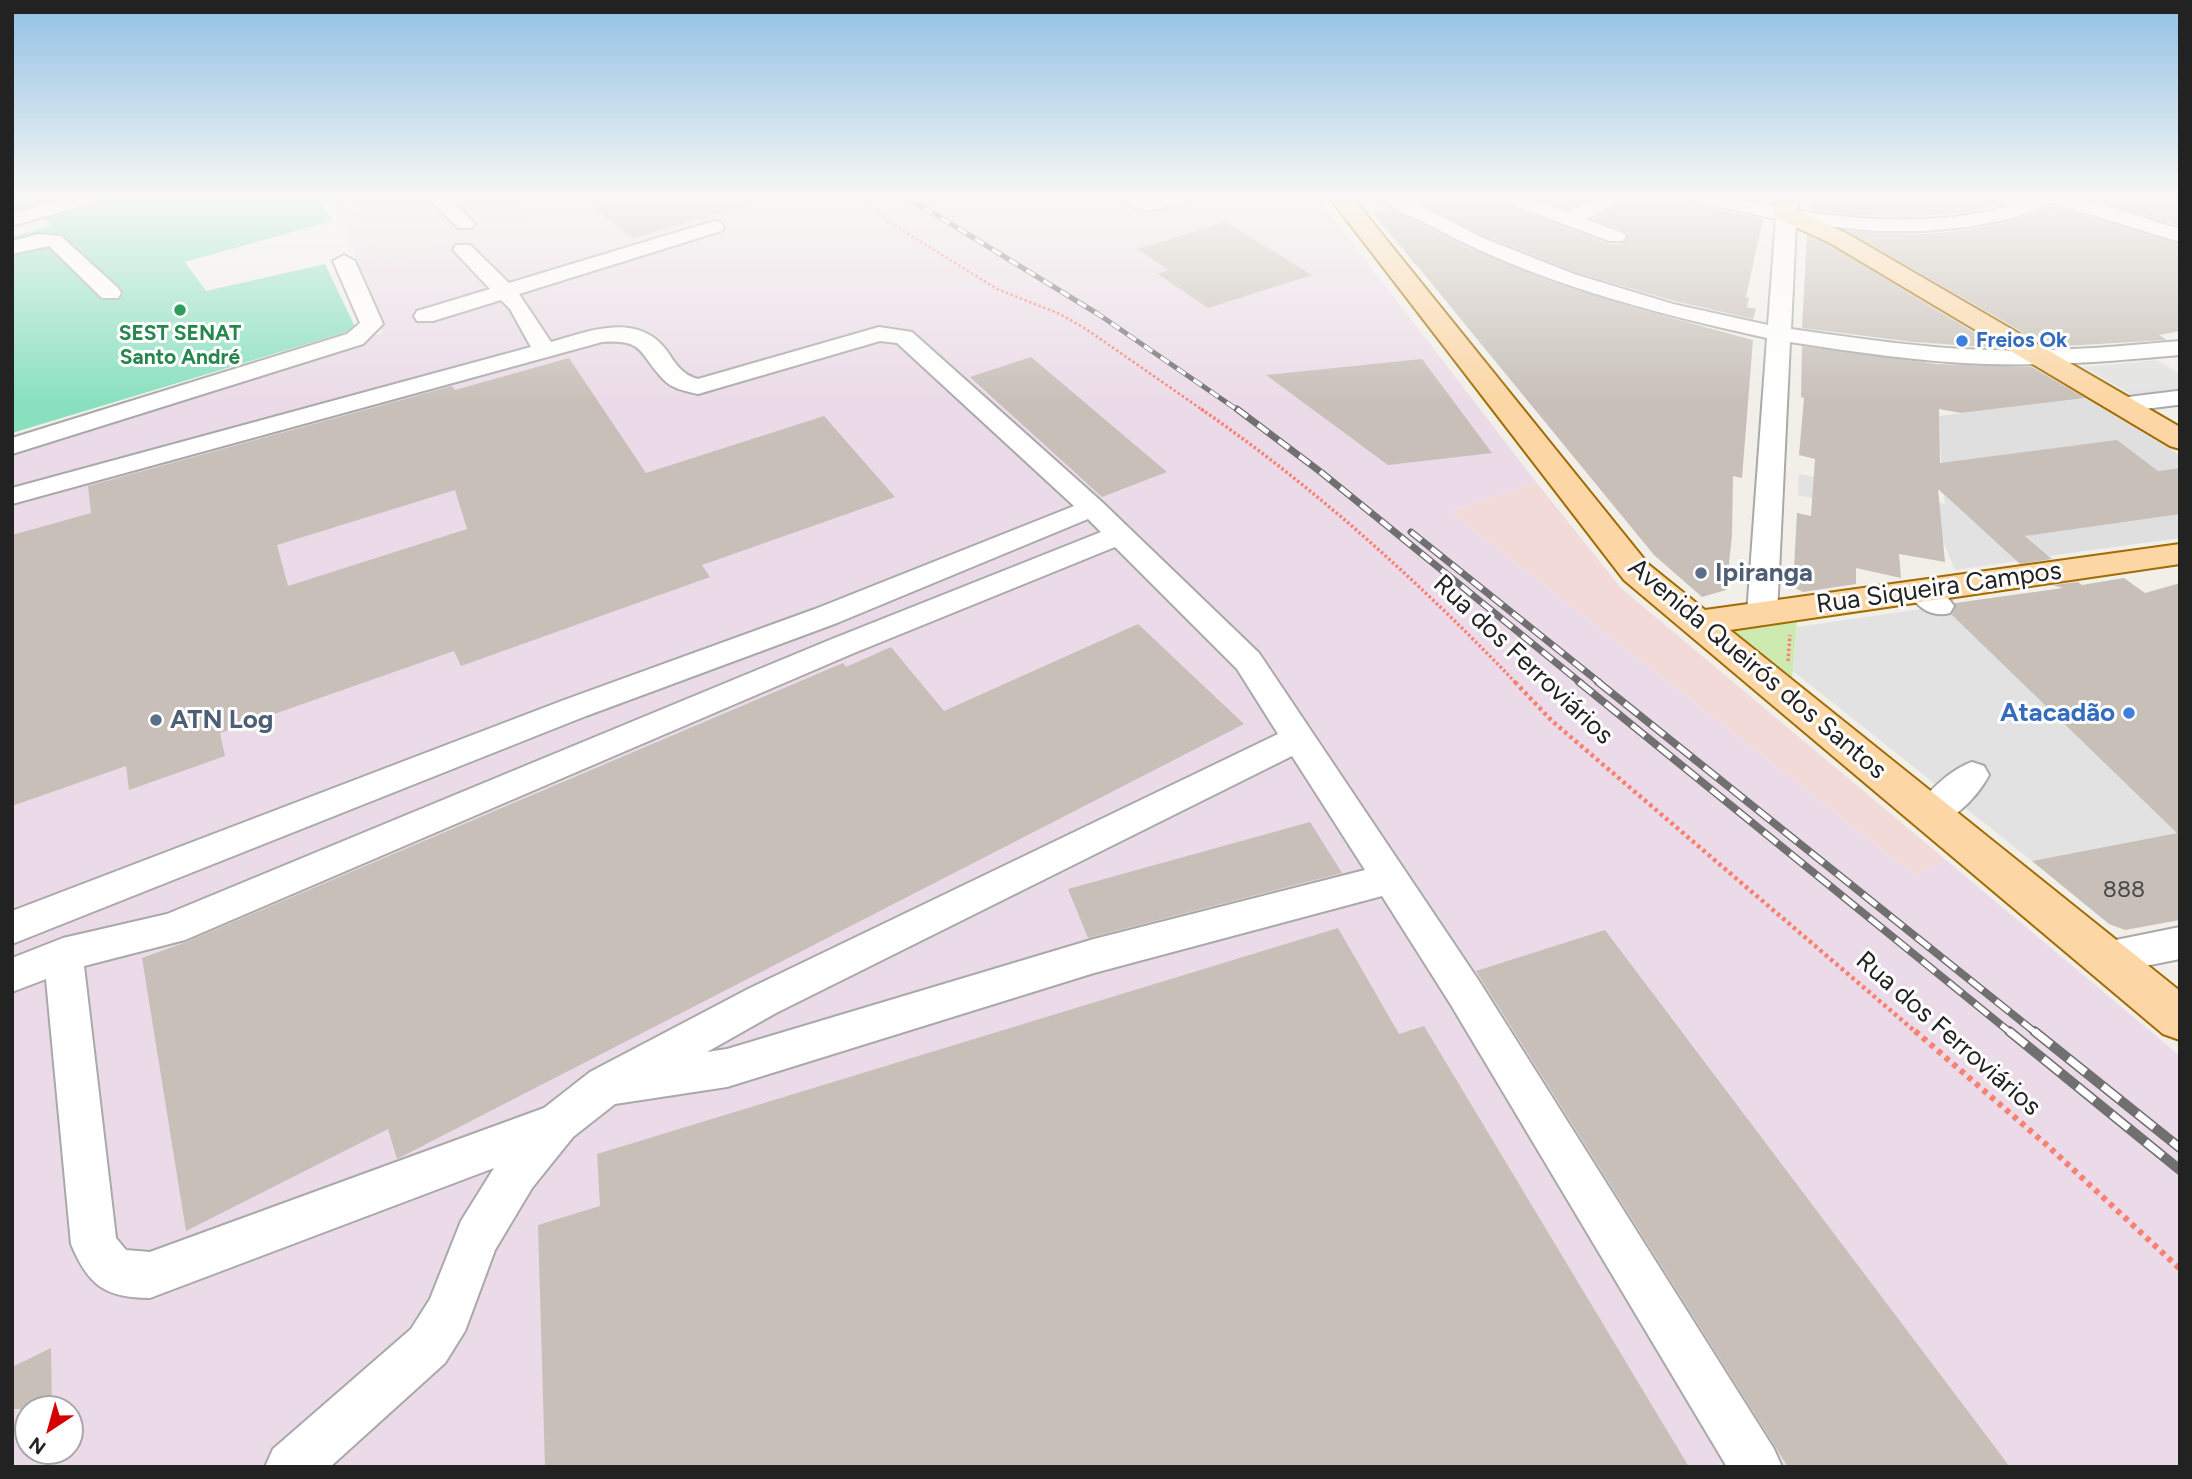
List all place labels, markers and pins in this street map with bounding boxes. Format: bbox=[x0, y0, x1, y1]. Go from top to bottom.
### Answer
marker: SEST SENAT Santo André bbox=[172, 302, 188, 318]
place label: SEST SENAT Santo André bbox=[119, 321, 241, 371]
place label: Freios Ok bbox=[1976, 328, 2067, 354]
marker: Freios Ok bbox=[1954, 333, 1970, 349]
place label: Ipiranga bbox=[1715, 557, 1813, 589]
marker: Ipiranga bbox=[1693, 565, 1709, 581]
place label: Atacadão bbox=[2000, 697, 2115, 729]
place label: ATN Log bbox=[170, 704, 273, 736]
marker: Atacadão bbox=[2121, 705, 2137, 721]
marker: ATN Log bbox=[148, 712, 164, 728]

